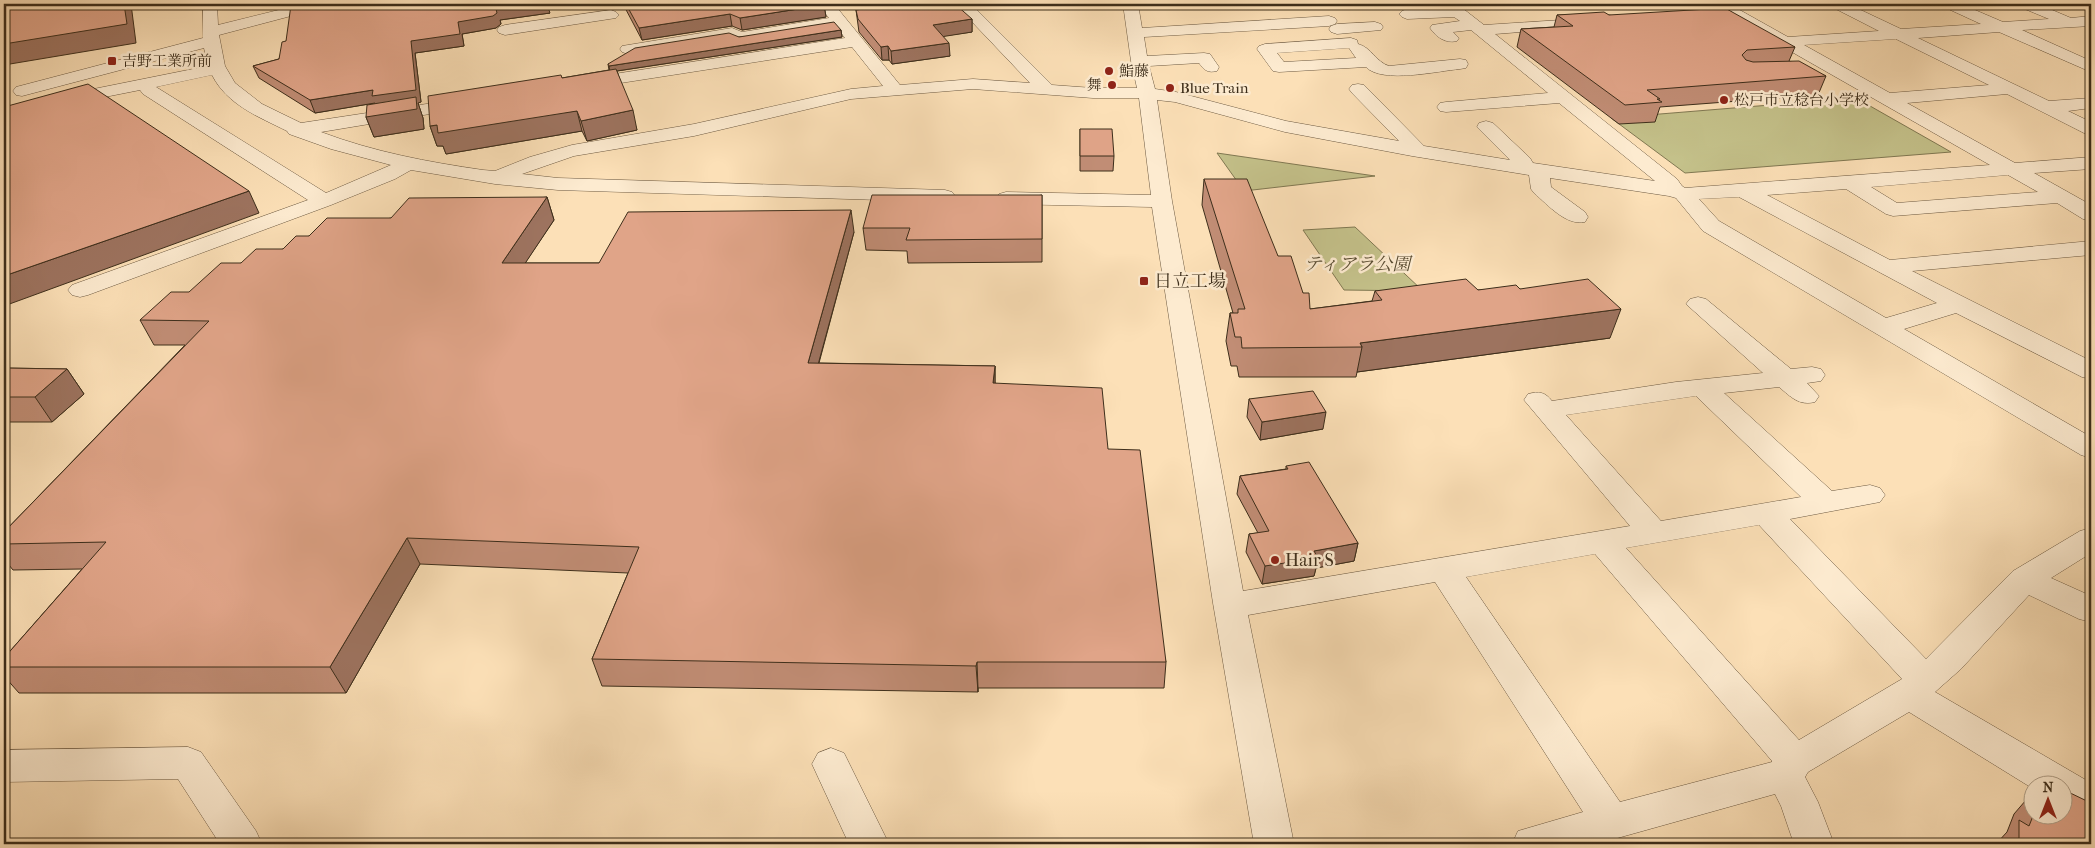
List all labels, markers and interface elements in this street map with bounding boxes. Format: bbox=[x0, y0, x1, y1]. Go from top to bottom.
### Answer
place label: 吉野工業所前 bbox=[122, 52, 212, 70]
marker: 吉野工業所前 bbox=[106, 55, 118, 67]
place label: 鮨藤 bbox=[1119, 62, 1149, 80]
marker: 鮨藤 bbox=[1103, 65, 1115, 77]
place label: 舞 bbox=[1087, 76, 1102, 94]
marker: 舞 bbox=[1106, 79, 1118, 91]
place label: Blue Train bbox=[1180, 79, 1249, 97]
marker: Blue Train bbox=[1164, 82, 1176, 94]
place label: 松戸市立稔台小学校 bbox=[1734, 91, 1869, 109]
marker: 松戸市立稔台小学校 bbox=[1718, 94, 1730, 106]
park label: ティアラ公園 bbox=[1304, 254, 1413, 275]
place label: 日立工場 bbox=[1154, 271, 1226, 292]
marker: 日立工場 bbox=[1138, 275, 1150, 287]
place label: Hair S bbox=[1285, 550, 1334, 571]
marker: Hair S bbox=[1269, 554, 1281, 566]
north arrow bbox=[2022, 776, 2072, 826]
text: N bbox=[2043, 779, 2054, 796]

